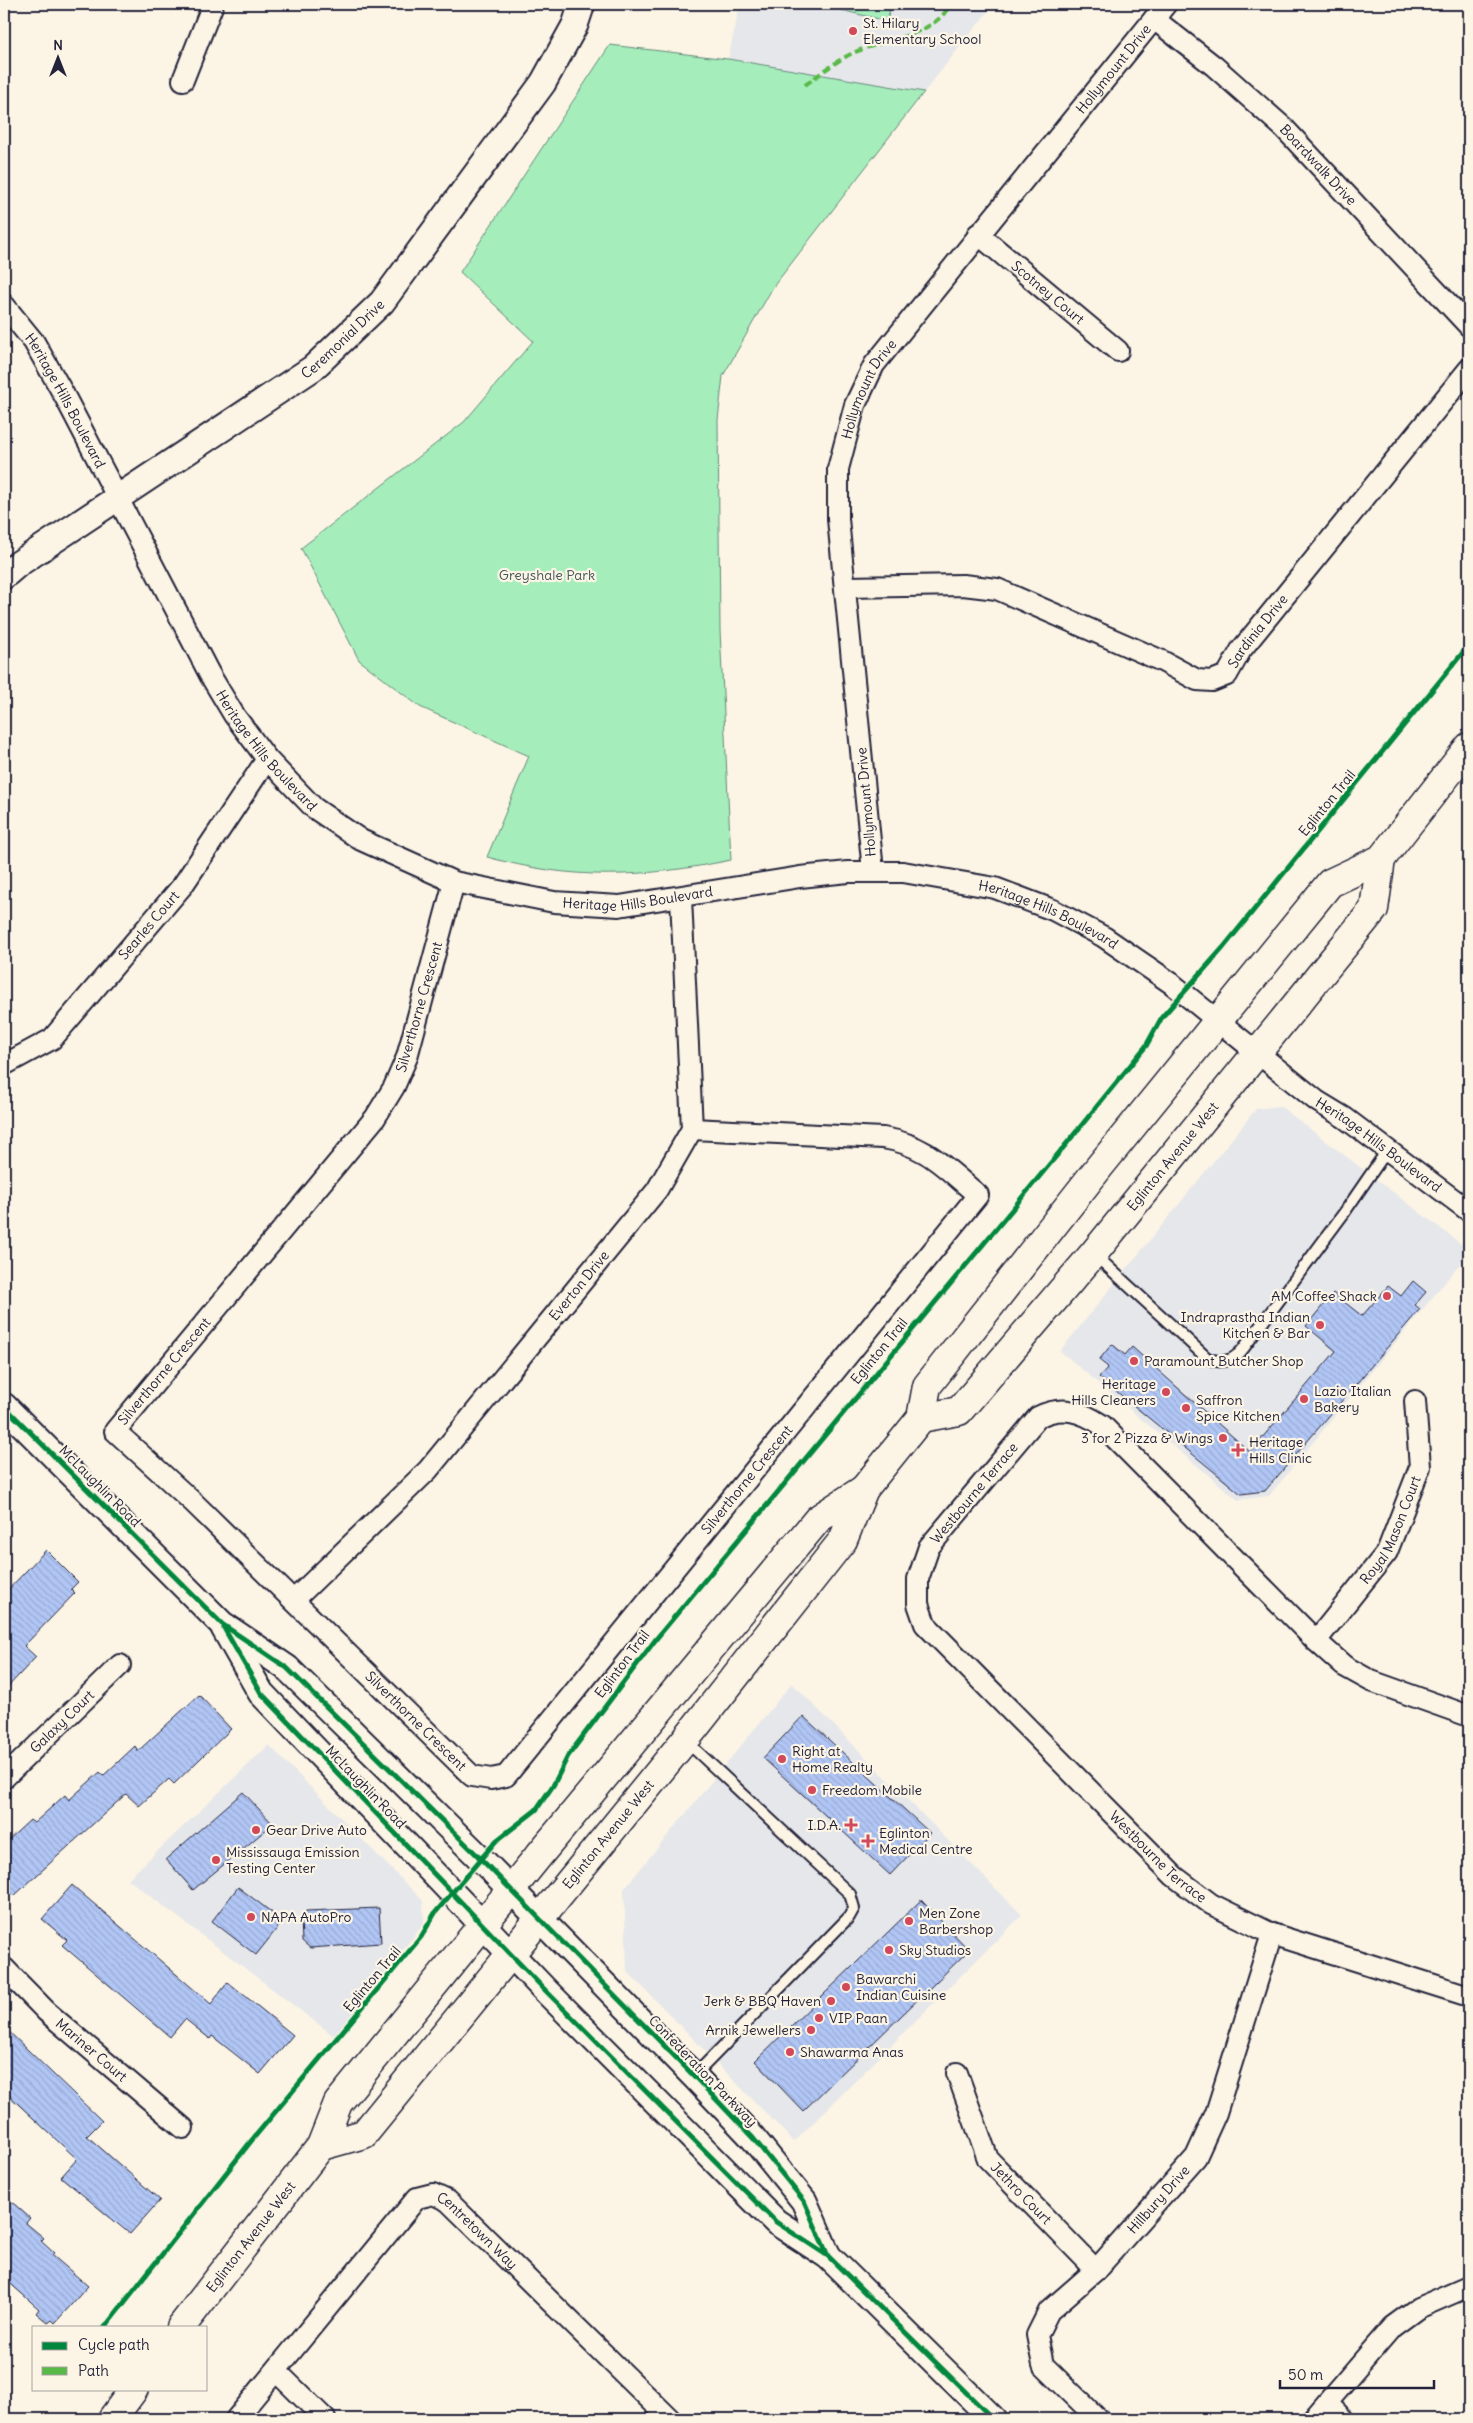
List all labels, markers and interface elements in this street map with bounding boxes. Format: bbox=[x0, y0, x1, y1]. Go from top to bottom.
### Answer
place label: St. Hilary Elementary School bbox=[863, 14, 981, 48]
street label: Hollymount Drive bbox=[1072, 21, 1155, 117]
marker: St. Hilary Elementary School bbox=[847, 25, 859, 37]
north arrow bbox=[32, 32, 82, 82]
text: N bbox=[53, 36, 63, 54]
street label: Boardwalk Drive bbox=[1276, 120, 1361, 209]
street label: Scotney Court bbox=[1008, 257, 1088, 328]
street label: Ceremonial Drive bbox=[297, 295, 388, 383]
street label: Heritage Hills Boulevard bbox=[21, 329, 110, 471]
street label: Hollymount Drive bbox=[837, 336, 900, 441]
park label: Greyshale Park bbox=[499, 566, 595, 584]
street label: Sardinia Drive bbox=[1224, 591, 1292, 671]
street label: Heritage Hills Boulevard bbox=[212, 687, 321, 815]
street label: Hollymount Drive bbox=[852, 747, 880, 857]
street label: Eglinton Trail bbox=[1295, 766, 1359, 840]
street label: Heritage Hills Boulevard bbox=[977, 876, 1122, 953]
street label: Heritage Hills Boulevard bbox=[562, 882, 714, 915]
street label: Searles Court bbox=[114, 887, 183, 963]
street label: Silverthorne Crescent bbox=[392, 939, 446, 1074]
street label: Heritage Hills Boulevard bbox=[1312, 1093, 1445, 1196]
street label: Eglinton Avenue West bbox=[1123, 1098, 1222, 1215]
street label: Everton Drive bbox=[545, 1247, 613, 1324]
place label: AM Coffee Shack bbox=[1271, 1287, 1377, 1305]
marker: AM Coffee Shack bbox=[1381, 1290, 1393, 1302]
place label: Indraprastha Indian Kitchen & Bar bbox=[1181, 1308, 1310, 1342]
street label: Silverthorne Crescent bbox=[114, 1313, 214, 1428]
street label: Eglinton Trail bbox=[847, 1314, 911, 1388]
marker: Indraprastha Indian Kitchen & Bar bbox=[1314, 1319, 1326, 1331]
place label: Paramount Butcher Shop bbox=[1144, 1352, 1304, 1370]
marker: Paramount Butcher Shop bbox=[1128, 1355, 1140, 1367]
place label: Heritage Hills Cleaners bbox=[1071, 1375, 1156, 1409]
place label: Lazio Italian Bakery bbox=[1314, 1382, 1391, 1416]
marker: Heritage Hills Cleaners bbox=[1160, 1386, 1172, 1398]
place label: Saffron Spice Kitchen bbox=[1196, 1391, 1280, 1425]
marker: Lazio Italian Bakery bbox=[1298, 1393, 1310, 1405]
marker: Saffron Spice Kitchen bbox=[1180, 1402, 1192, 1414]
street label: Silverthorne Crescent bbox=[697, 1421, 796, 1538]
place label: 3 for 2 Pizza & Wings bbox=[1081, 1429, 1213, 1447]
marker: 3 for 2 Pizza & Wings bbox=[1217, 1432, 1229, 1444]
place label: Heritage Hills Clinic bbox=[1249, 1433, 1312, 1467]
street label: Westbourne Terrace bbox=[926, 1439, 1022, 1547]
street label: McLaughlin Road bbox=[55, 1441, 145, 1531]
marker: Heritage Hills Clinic bbox=[1231, 1443, 1245, 1457]
street label: Royal Mason Court bbox=[1356, 1473, 1425, 1588]
street label: Eglinton Trail bbox=[591, 1627, 653, 1701]
street label: Silverthorne Crescent bbox=[361, 1667, 471, 1775]
street label: Galaxy Court bbox=[26, 1686, 98, 1757]
street label: McLaughlin Road bbox=[322, 1742, 410, 1832]
place label: Right at Home Realty bbox=[792, 1742, 873, 1776]
marker: Right at Home Realty bbox=[776, 1753, 788, 1765]
street label: Eglinton Avenue West bbox=[558, 1776, 658, 1893]
place label: Freedom Mobile bbox=[822, 1781, 922, 1799]
marker: Freedom Mobile bbox=[806, 1784, 818, 1796]
street label: Westbourne Terrace bbox=[1106, 1807, 1210, 1907]
place label: I.D.A. bbox=[807, 1816, 841, 1834]
marker: I.D.A. bbox=[845, 1819, 857, 1831]
place label: Gear Drive Auto bbox=[266, 1821, 367, 1839]
marker: Gear Drive Auto bbox=[250, 1824, 262, 1836]
place label: Eglinton Medical Centre bbox=[879, 1824, 973, 1858]
marker: Eglinton Medical Centre bbox=[861, 1834, 875, 1848]
place label: Mississauga Emission Testing Center bbox=[226, 1843, 360, 1877]
marker: Mississauga Emission Testing Center bbox=[210, 1854, 222, 1866]
place label: Men Zone Barbershop bbox=[919, 1904, 993, 1938]
place label: NAPA AutoPro bbox=[261, 1908, 352, 1926]
marker: NAPA AutoPro bbox=[245, 1911, 257, 1923]
marker: Men Zone Barbershop bbox=[903, 1915, 915, 1927]
place label: Sky Studios bbox=[899, 1941, 971, 1959]
street label: Eglinton Trail bbox=[339, 1942, 405, 2016]
marker: Sky Studios bbox=[883, 1944, 895, 1956]
place label: Bawarchi Indian Cuisine bbox=[856, 1970, 946, 2004]
marker: Bawarchi Indian Cuisine bbox=[840, 1981, 852, 1993]
place label: Jerk & BBQ Haven bbox=[703, 1992, 821, 2010]
marker: Jerk & BBQ Haven bbox=[825, 1995, 837, 2007]
place label: VIP Paan bbox=[829, 2009, 888, 2027]
street label: Confederation Parkway bbox=[645, 2011, 761, 2131]
marker: VIP Paan bbox=[813, 2012, 825, 2024]
street label: Mariner Court bbox=[52, 2014, 131, 2086]
place label: Arnik Jewellers bbox=[705, 2021, 801, 2039]
marker: Arnik Jewellers bbox=[805, 2024, 817, 2036]
place label: Shawarma Anas bbox=[800, 2043, 904, 2061]
marker: Shawarma Anas bbox=[784, 2046, 796, 2058]
street label: Jethro Court bbox=[987, 2158, 1056, 2228]
street label: Hillbury Drive bbox=[1123, 2162, 1193, 2238]
street label: Eglinton Avenue West bbox=[202, 2178, 299, 2296]
street label: Centretown Way bbox=[434, 2188, 521, 2273]
legend bbox=[32, 2326, 208, 2390]
text: Cycle path bbox=[78, 2335, 150, 2354]
scale bar bbox=[1280, 2358, 1434, 2390]
text: Path bbox=[78, 2361, 109, 2380]
text: 50 m bbox=[1288, 2365, 1323, 2384]

